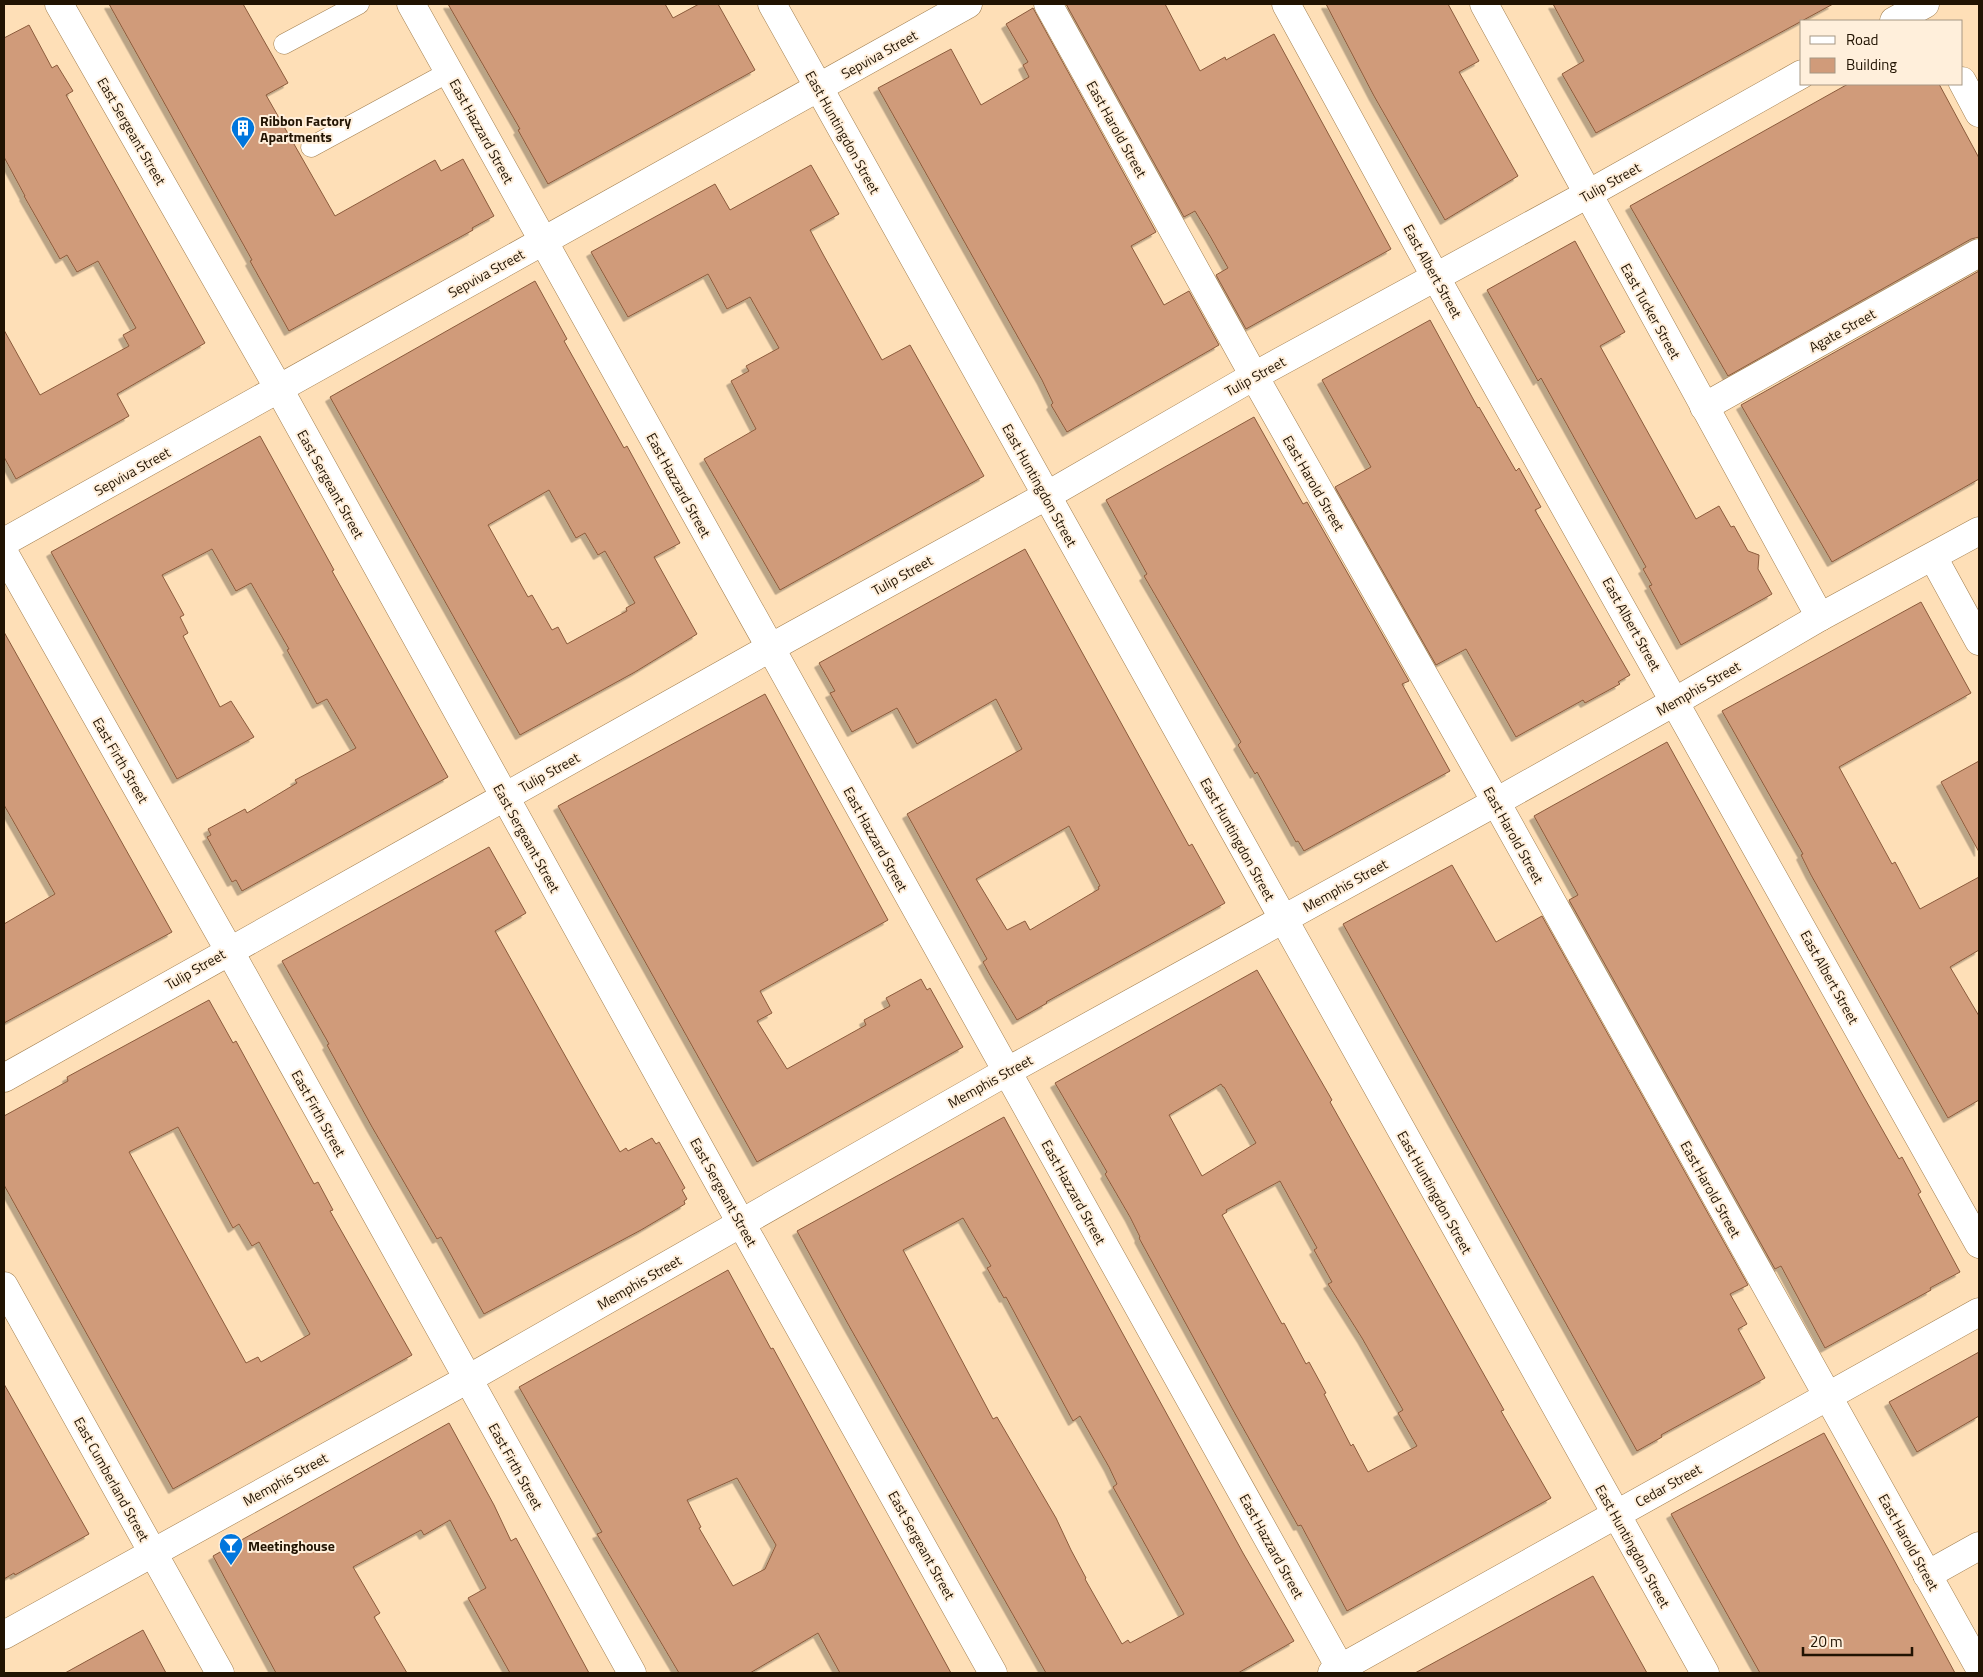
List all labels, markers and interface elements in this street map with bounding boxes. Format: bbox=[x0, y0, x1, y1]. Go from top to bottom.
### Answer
legend bbox=[1800, 20, 1963, 85]
street label: Sepviva Street bbox=[837, 24, 921, 84]
text: Road bbox=[1846, 28, 1878, 51]
text: Building bbox=[1846, 53, 1897, 76]
street label: East Huntingdon Street bbox=[800, 67, 886, 197]
street label: East Sergeant Street bbox=[93, 73, 172, 189]
street label: East Hazzard Street bbox=[445, 75, 520, 187]
street label: East Harold Street bbox=[1082, 77, 1152, 181]
place label: Ribbon Factory Apartments bbox=[260, 110, 351, 147]
building icon: Ribbon Factory Apartments bbox=[230, 115, 256, 149]
street label: Tulip Street bbox=[1576, 157, 1644, 207]
street label: East Albert Street bbox=[1399, 220, 1467, 322]
street label: Sepviva Street bbox=[444, 243, 528, 303]
street label: East Tucker Street bbox=[1616, 259, 1686, 363]
street label: Agate Street bbox=[1805, 303, 1879, 357]
street label: Tulip Street bbox=[1221, 351, 1289, 401]
street label: East Huntingdon Street bbox=[997, 420, 1083, 550]
street label: East Sergeant Street bbox=[292, 426, 370, 542]
street label: East Hazzard Street bbox=[642, 429, 717, 541]
street label: East Harold Street bbox=[1278, 431, 1350, 535]
street label: Sepviva Street bbox=[90, 441, 174, 501]
street label: Tulip Street bbox=[868, 550, 936, 600]
street label: East Albert Street bbox=[1598, 573, 1666, 675]
street label: Memphis Street bbox=[1652, 655, 1744, 721]
street label: East Firth Street bbox=[88, 713, 154, 807]
street label: Tulip Street bbox=[515, 747, 583, 797]
street label: East Huntingdon Street bbox=[1195, 774, 1281, 904]
street label: East Sergeant Street bbox=[488, 780, 566, 896]
street label: East Hazzard Street bbox=[839, 783, 914, 895]
street label: East Harold Street bbox=[1479, 783, 1549, 887]
street label: Memphis Street bbox=[1299, 853, 1391, 917]
street label: East Albert Street bbox=[1796, 926, 1864, 1028]
street label: Tulip Street bbox=[161, 943, 229, 995]
street label: Memphis Street bbox=[944, 1049, 1036, 1113]
street label: East Firth Street bbox=[287, 1066, 352, 1160]
street label: East Huntingdon Street bbox=[1392, 1127, 1478, 1257]
street label: East Sergeant Street bbox=[685, 1134, 763, 1250]
street label: East Hazzard Street bbox=[1037, 1136, 1112, 1248]
street label: East Harold Street bbox=[1676, 1137, 1746, 1241]
street label: Memphis Street bbox=[593, 1249, 685, 1315]
street label: East Cumberland Street bbox=[69, 1413, 155, 1545]
street label: East Firth Street bbox=[484, 1419, 549, 1513]
street label: Memphis Street bbox=[239, 1447, 331, 1511]
street label: Cedar Street bbox=[1631, 1458, 1705, 1512]
street label: East Huntingdon Street bbox=[1590, 1481, 1676, 1611]
street label: East Sergeant Street bbox=[883, 1487, 961, 1603]
street label: East Hazzard Street bbox=[1235, 1490, 1310, 1602]
street label: East Harold Street bbox=[1874, 1490, 1944, 1594]
bar icon: Meetinghouse bbox=[218, 1532, 244, 1566]
place label: Meetinghouse bbox=[248, 1535, 335, 1556]
scale bar bbox=[1803, 1624, 1912, 1656]
text: 20 m bbox=[1810, 1630, 1843, 1653]

